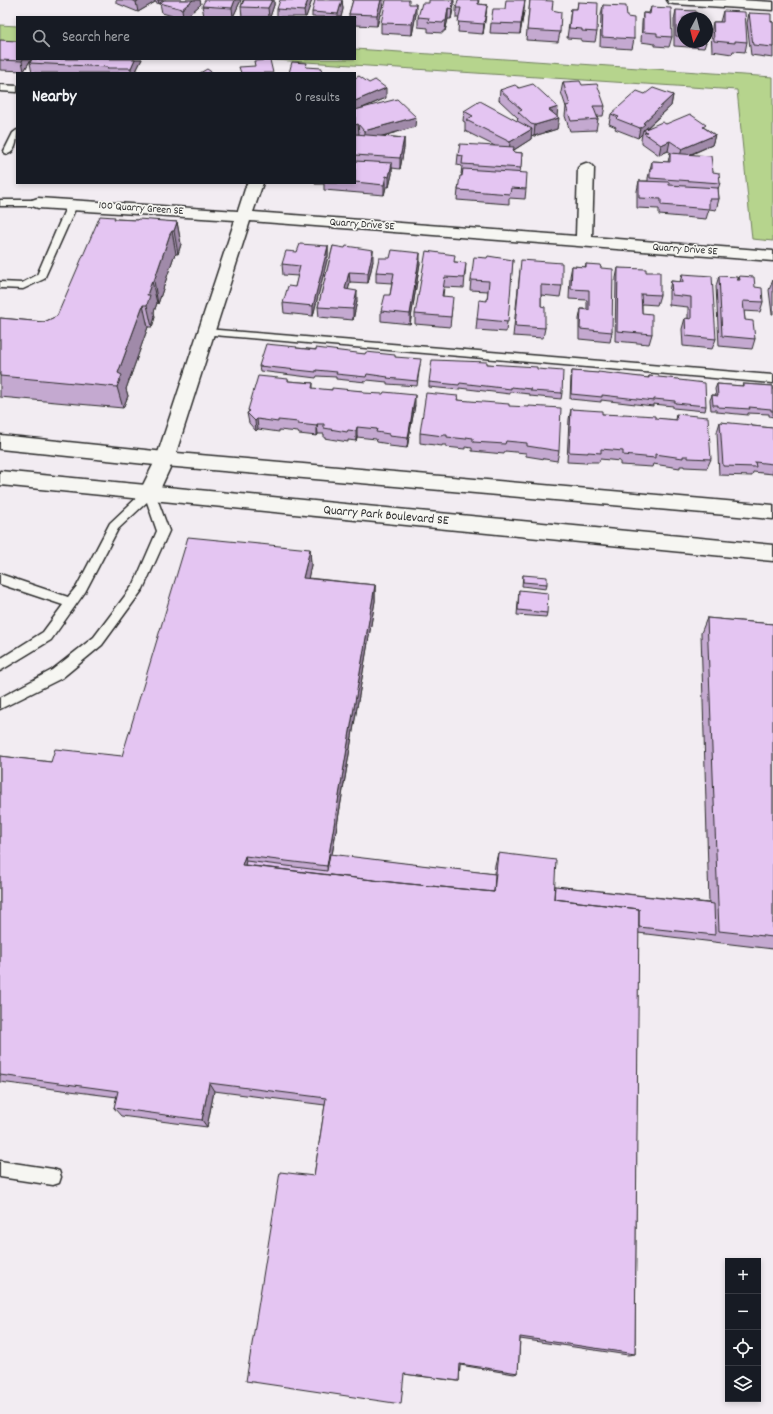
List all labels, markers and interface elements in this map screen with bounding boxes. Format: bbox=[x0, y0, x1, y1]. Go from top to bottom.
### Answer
north arrow bbox=[677, 12, 713, 48]
search box bbox=[16, 16, 356, 60]
icon: search bbox=[30, 27, 52, 49]
text: Search here bbox=[62, 27, 130, 49]
text: Nearby bbox=[32, 86, 76, 110]
text: 0 results bbox=[295, 89, 340, 108]
street label: 100 Quarry Green SE bbox=[98, 198, 184, 220]
street label: Quarry Drive SE bbox=[329, 215, 395, 235]
street label: Quarry Drive SE bbox=[652, 240, 718, 260]
street label: Quarry Park Boulevard SE bbox=[323, 501, 450, 531]
map controls bbox=[725, 1258, 761, 1402]
button: + bbox=[725, 1258, 761, 1294]
button: − bbox=[725, 1294, 761, 1330]
button: locate bbox=[725, 1330, 761, 1366]
button: layers bbox=[725, 1366, 761, 1402]

